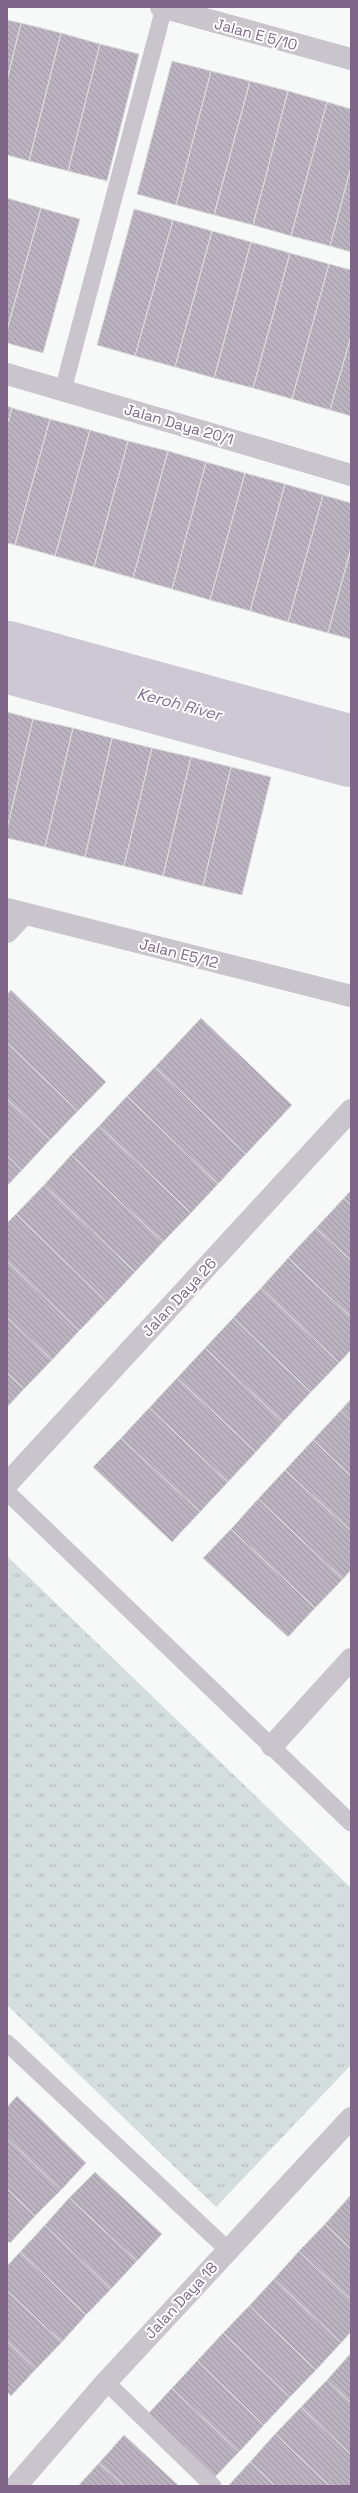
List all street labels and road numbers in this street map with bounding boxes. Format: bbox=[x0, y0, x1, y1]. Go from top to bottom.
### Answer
street label: Jalan E 5/10 bbox=[212, 14, 300, 54]
street label: Jalan Daya 20/1 bbox=[122, 399, 236, 449]
street label: Jalan E5/12 bbox=[137, 934, 221, 972]
street label: Jalan Daya 26 bbox=[138, 1254, 220, 1340]
street label: Jalan Daya 18 bbox=[141, 2258, 221, 2342]

